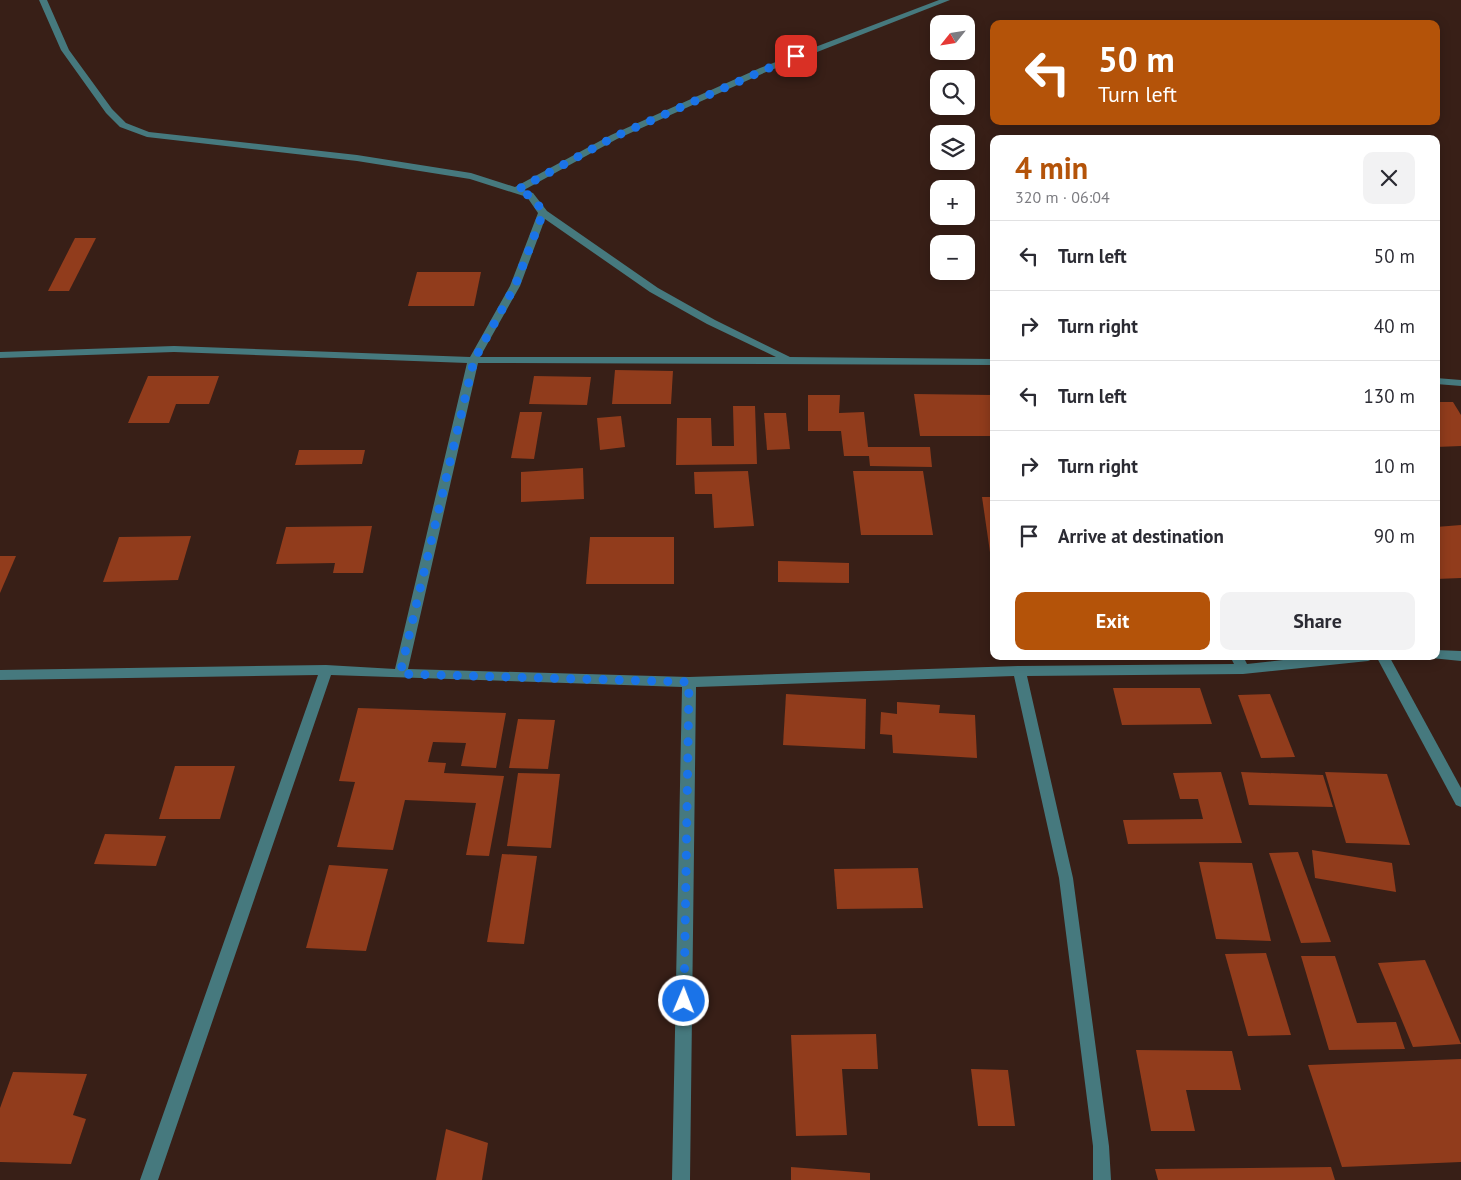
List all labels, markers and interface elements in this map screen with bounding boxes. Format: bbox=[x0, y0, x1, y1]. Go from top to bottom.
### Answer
north arrow bbox=[930, 15, 975, 60]
map controls bbox=[930, 15, 975, 280]
pin bbox=[775, 35, 817, 77]
text: 50 m bbox=[1098, 36, 1175, 82]
icon: left bbox=[1015, 40, 1080, 105]
icon: arrive bbox=[782, 42, 810, 70]
button: search bbox=[930, 70, 975, 115]
text: Turn left bbox=[1098, 80, 1177, 108]
button: layers bbox=[930, 125, 975, 170]
text: 4 min bbox=[1015, 148, 1088, 187]
button: close bbox=[1363, 152, 1415, 204]
button: + bbox=[930, 180, 975, 225]
text: 320 m · 06:04 bbox=[1015, 187, 1110, 207]
button: − bbox=[930, 235, 975, 280]
icon: left bbox=[1015, 242, 1043, 270]
text: Turn left bbox=[1058, 244, 1127, 268]
text: 50 m bbox=[1374, 244, 1415, 268]
icon: right bbox=[1015, 312, 1043, 340]
text: Turn right bbox=[1058, 314, 1138, 338]
text: 40 m bbox=[1374, 314, 1415, 338]
icon: left bbox=[1015, 382, 1043, 410]
text: Turn left bbox=[1058, 384, 1127, 408]
text: 130 m bbox=[1363, 384, 1415, 408]
icon: right bbox=[1015, 452, 1043, 480]
text: Turn right bbox=[1058, 454, 1138, 478]
text: 10 m bbox=[1374, 454, 1415, 478]
icon: arrive bbox=[1015, 522, 1043, 550]
text: Arrive at destination bbox=[1058, 524, 1224, 548]
text: 90 m bbox=[1374, 524, 1415, 548]
button: Exit bbox=[1015, 592, 1210, 650]
button: Share bbox=[1220, 592, 1415, 650]
position arrow bbox=[657, 974, 709, 1026]

